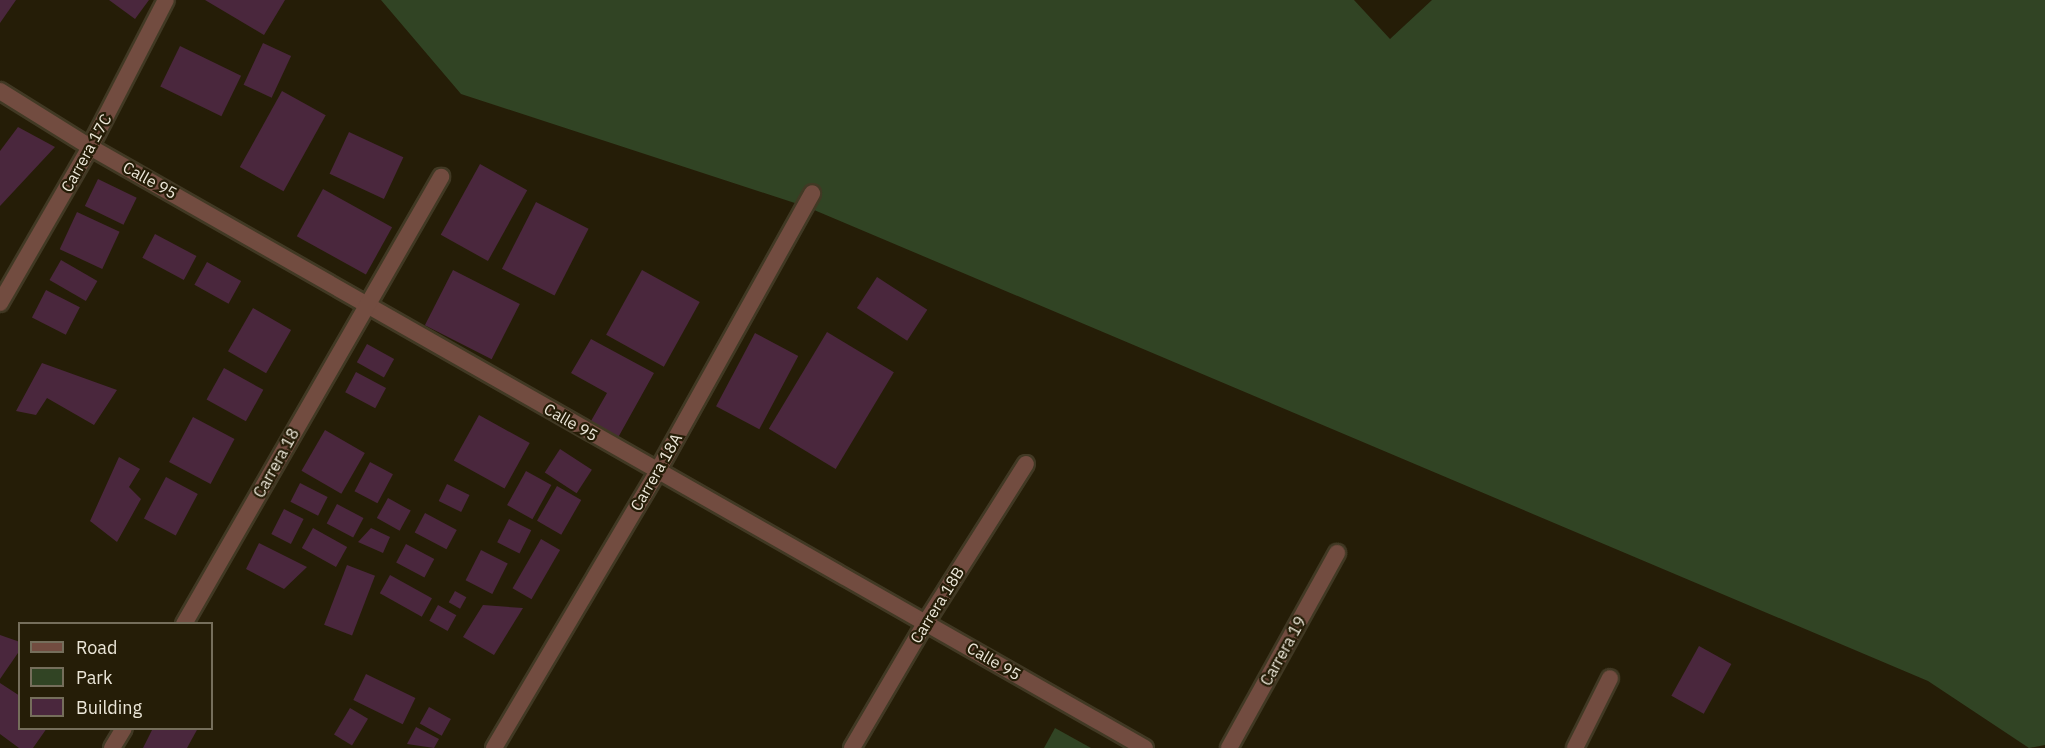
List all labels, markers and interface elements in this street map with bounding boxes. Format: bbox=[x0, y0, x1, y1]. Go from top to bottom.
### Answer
street label: Carrera 17C bbox=[57, 111, 115, 195]
street label: Calle 95 bbox=[120, 157, 180, 203]
street label: Calle 95 bbox=[541, 399, 601, 445]
street label: Carrera 18 bbox=[249, 425, 303, 501]
street label: Carrera 18A bbox=[626, 430, 686, 514]
street label: Carrera 18B bbox=[906, 563, 968, 647]
street label: Carrera 19 bbox=[1256, 613, 1310, 689]
legend bbox=[18, 622, 213, 730]
text: Road bbox=[76, 636, 117, 659]
street label: Calle 95 bbox=[964, 638, 1024, 684]
text: Park bbox=[76, 666, 112, 689]
text: Building bbox=[76, 696, 142, 719]

